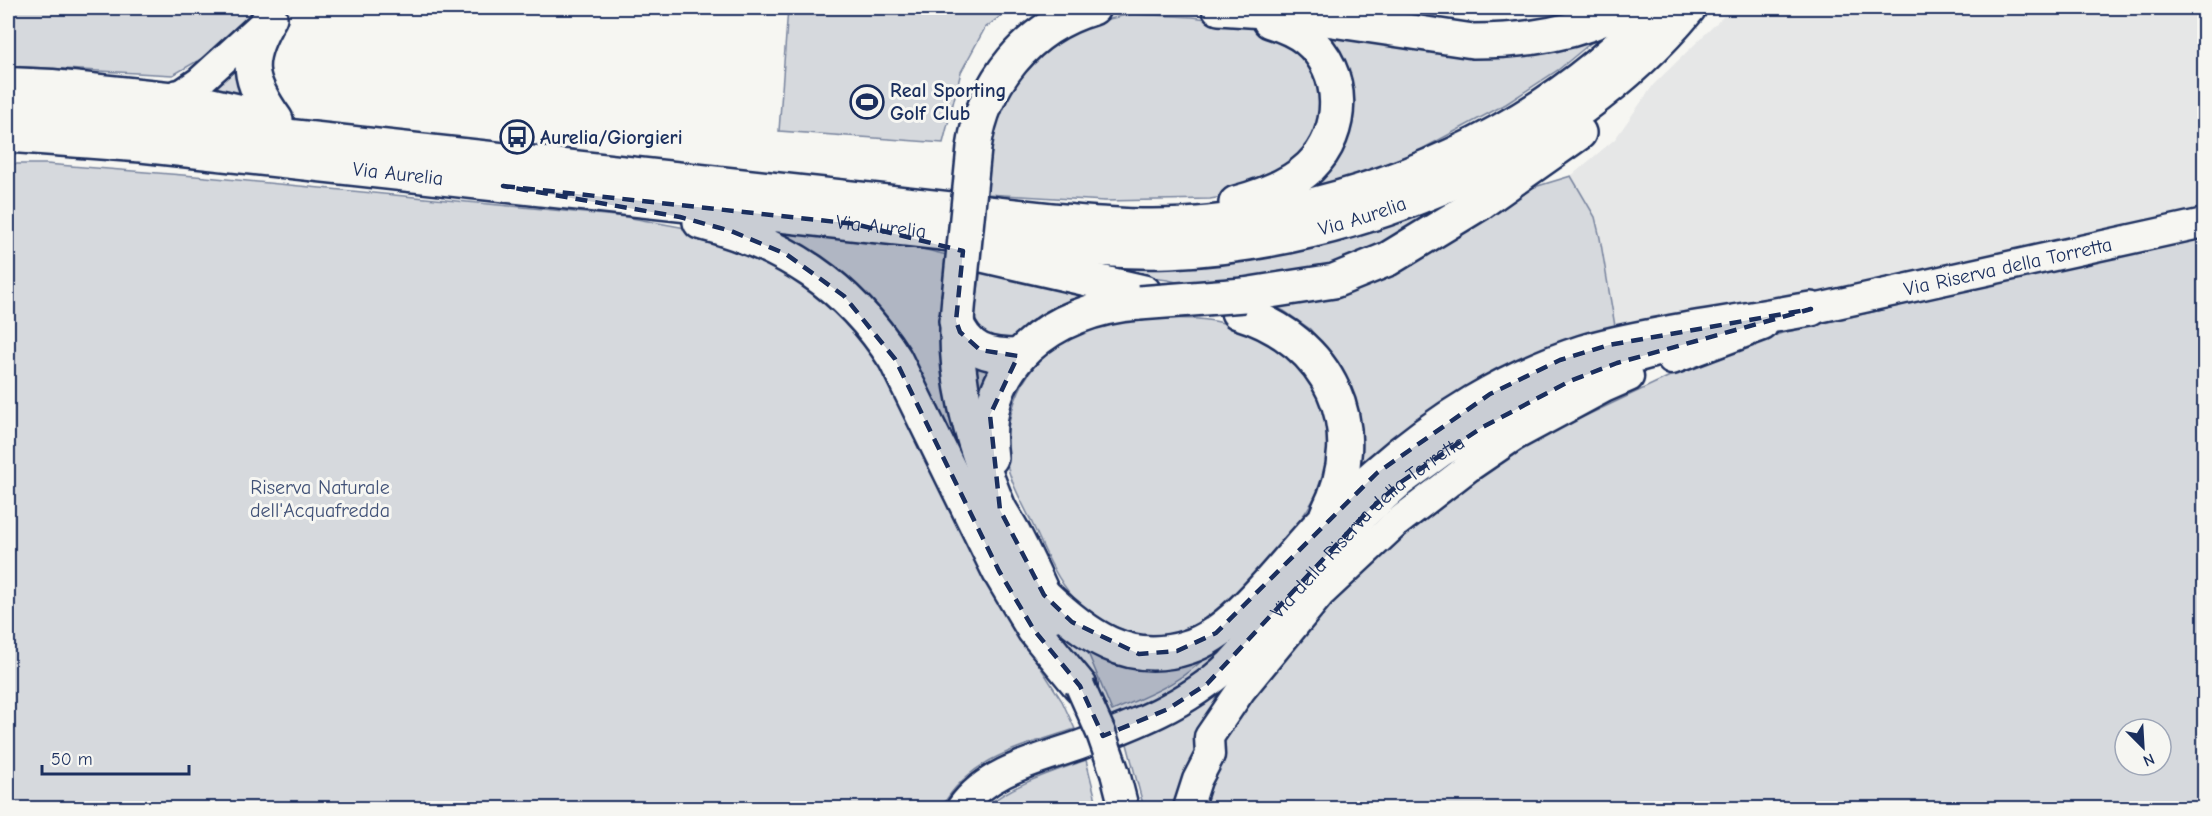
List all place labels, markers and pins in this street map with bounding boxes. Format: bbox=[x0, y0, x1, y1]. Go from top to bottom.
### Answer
place label: Real Sporting Golf Club bbox=[890, 79, 1006, 125]
sports icon: Real Sporting Golf Club bbox=[849, 84, 885, 120]
bus stop icon: Aurelia/Giorgieri bbox=[499, 119, 535, 155]
place label: Aurelia/Giorgieri bbox=[540, 126, 683, 149]

